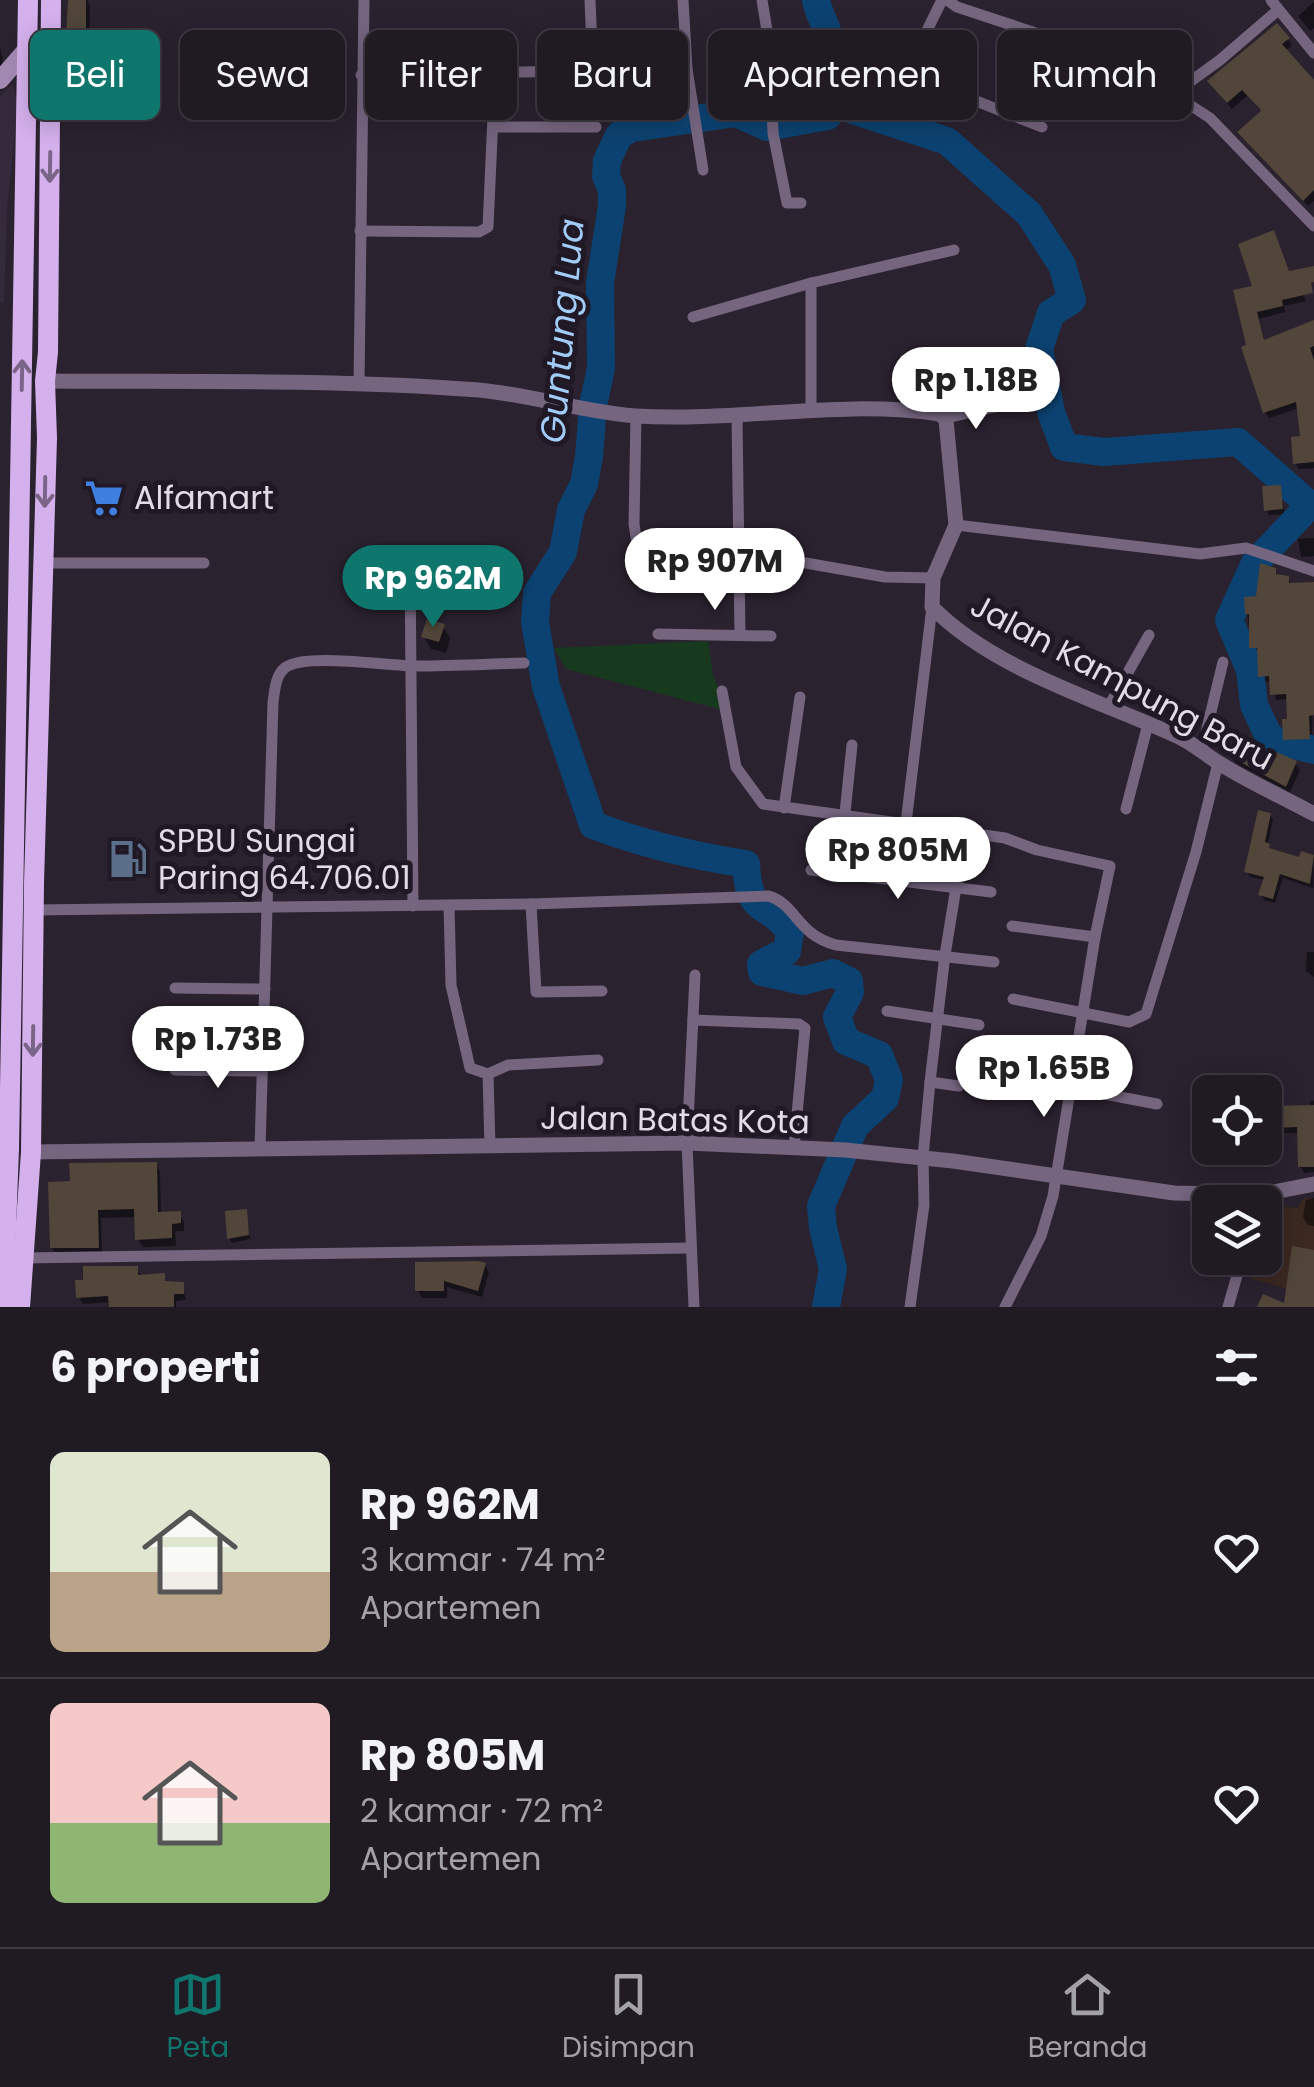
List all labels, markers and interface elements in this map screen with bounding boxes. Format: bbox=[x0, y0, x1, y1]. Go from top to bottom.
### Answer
chip: Beli bbox=[30, 30, 160, 120]
chip: Sewa bbox=[180, 30, 345, 120]
chip: Filter bbox=[365, 30, 517, 120]
chip: Baru bbox=[537, 30, 688, 120]
chip: Apartemen bbox=[708, 30, 977, 120]
chip: Rumah bbox=[997, 30, 1192, 120]
one-way arrow bbox=[40, 150, 60, 183]
water label: Guntung Lua bbox=[527, 217, 596, 445]
pin: Rp 1.18B bbox=[873, 347, 1079, 432]
text: Rp 1.18B bbox=[914, 357, 1038, 402]
one-way arrow bbox=[13, 360, 32, 392]
place label: Alfamart bbox=[134, 475, 274, 520]
one-way arrow bbox=[36, 476, 55, 508]
supermarket icon: Alfamart bbox=[83, 477, 125, 519]
pin: Rp 907M bbox=[623, 528, 807, 613]
text: Rp 907M bbox=[647, 538, 783, 583]
pin: Rp 962M bbox=[341, 545, 525, 630]
text: Rp 962M bbox=[364, 555, 502, 600]
street label: Jalan Kampung Baru bbox=[963, 583, 1282, 781]
pin: Rp 805M bbox=[806, 817, 990, 902]
place label: SPBU Sungai Paring 64.706.01 bbox=[158, 818, 411, 900]
text: Rp 805M bbox=[827, 827, 969, 872]
fuel station icon: SPBU Sungai Paring 64.706.01 bbox=[107, 838, 149, 880]
pin: Rp 1.73B bbox=[115, 1006, 321, 1091]
text: Rp 1.73B bbox=[154, 1016, 282, 1061]
one-way arrow bbox=[23, 1024, 42, 1056]
pin: Rp 1.65B bbox=[941, 1035, 1147, 1120]
text: Rp 1.65B bbox=[978, 1045, 1110, 1090]
map controls bbox=[1192, 1075, 1282, 1275]
button: locate bbox=[1192, 1075, 1282, 1165]
street label: Jalan Batas Kota bbox=[540, 1095, 810, 1144]
button: layers bbox=[1192, 1185, 1282, 1275]
text: 6 properti bbox=[50, 1338, 261, 1397]
icon: filters bbox=[1209, 1340, 1264, 1395]
text: Rp 962M bbox=[360, 1475, 540, 1534]
icon: home bbox=[130, 1492, 250, 1612]
icon: heart bbox=[1209, 1525, 1264, 1580]
text: 3 kamar · 74 m² bbox=[360, 1537, 606, 1582]
text: Apartemen bbox=[360, 1585, 542, 1630]
text: Rp 805M bbox=[360, 1726, 545, 1785]
icon: home bbox=[130, 1743, 250, 1863]
icon: heart bbox=[1209, 1776, 1264, 1831]
text: 2 kamar · 72 m² bbox=[360, 1788, 603, 1833]
text: Apartemen bbox=[360, 1836, 542, 1881]
tab: Peta bbox=[166, 1967, 229, 2069]
tab: Disimpan bbox=[562, 1967, 695, 2069]
tab: Beranda bbox=[1028, 1967, 1148, 2069]

